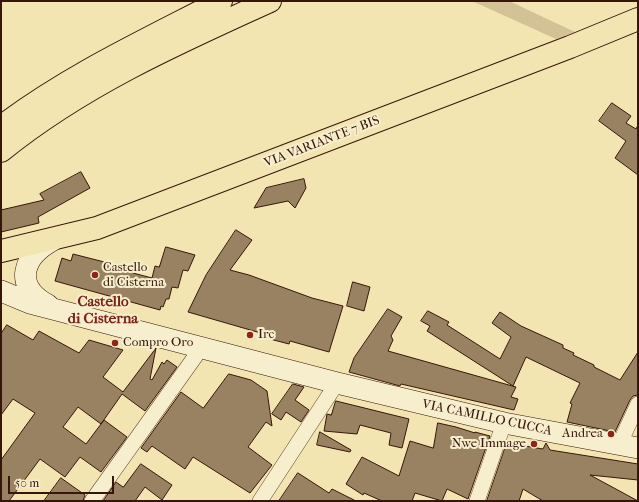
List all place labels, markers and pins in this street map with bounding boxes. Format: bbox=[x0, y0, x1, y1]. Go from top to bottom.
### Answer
place label: Castello di Cisterna bbox=[103, 260, 164, 291]
marker: Castello di Cisterna bbox=[90, 270, 100, 280]
place label: Irc bbox=[258, 327, 274, 343]
marker: Irc bbox=[245, 330, 255, 340]
place label: Compro Oro bbox=[123, 335, 193, 351]
marker: Compro Oro bbox=[110, 338, 120, 348]
place label: Andrea bbox=[562, 426, 603, 442]
marker: Andrea bbox=[606, 429, 616, 439]
place label: Nwe Immage bbox=[452, 436, 526, 452]
marker: Nwe Immage bbox=[529, 439, 539, 449]

